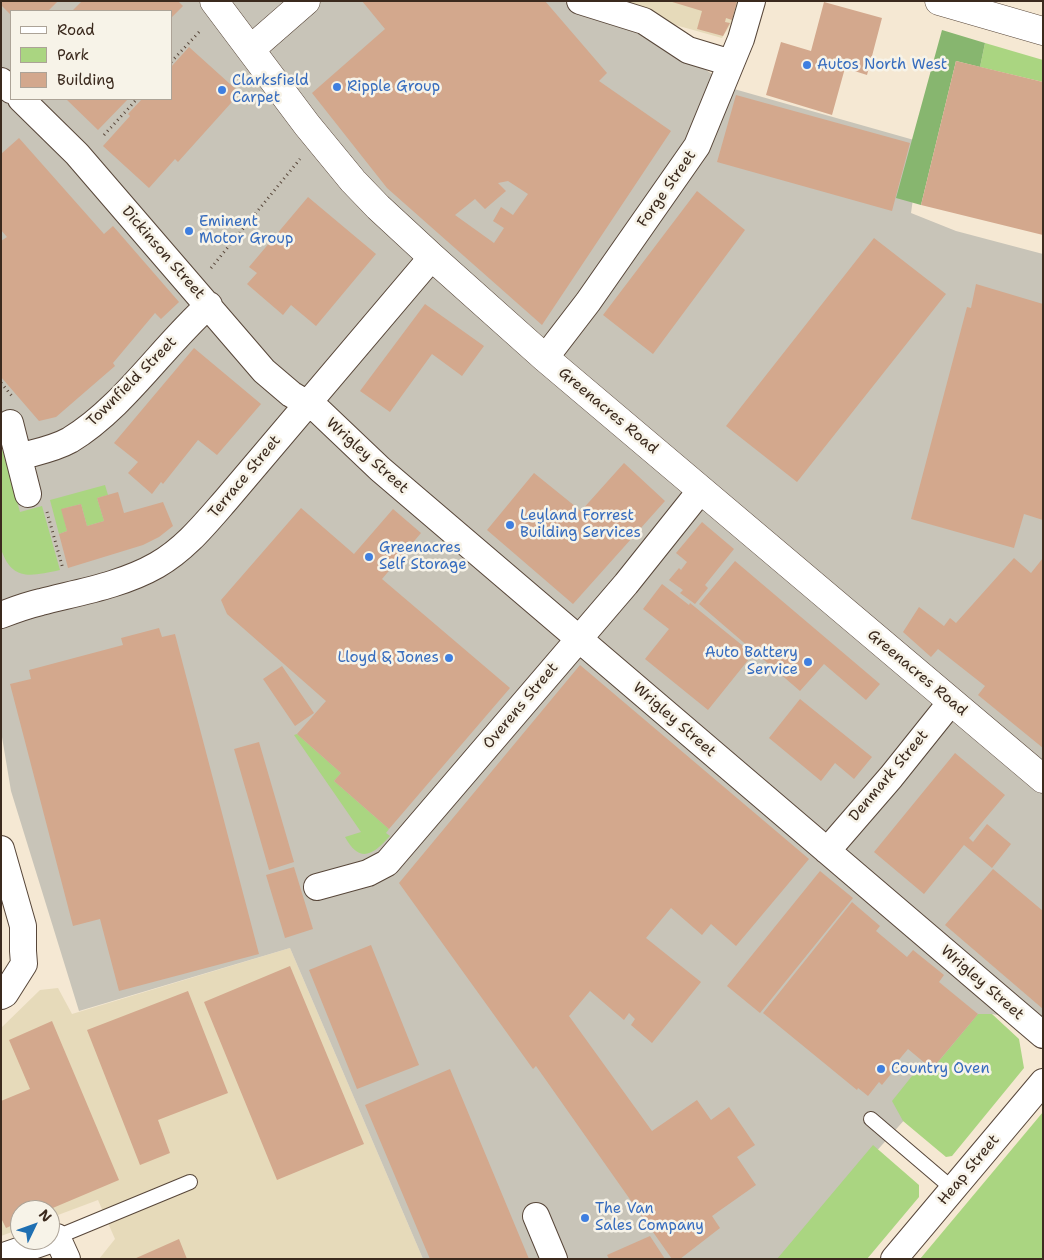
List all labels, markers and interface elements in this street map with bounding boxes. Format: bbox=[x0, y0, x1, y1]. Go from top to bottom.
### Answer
legend bbox=[10, 10, 172, 100]
text: Road bbox=[57, 20, 95, 40]
text: Park bbox=[57, 45, 89, 65]
place label: Autos North West bbox=[817, 56, 947, 74]
marker: Autos North West bbox=[801, 59, 813, 71]
text: Building bbox=[57, 70, 114, 90]
place label: Clarksfield Carpet bbox=[232, 72, 309, 107]
place label: Ripple Group bbox=[347, 78, 440, 96]
marker: Ripple Group bbox=[331, 81, 343, 93]
marker: Clarksfield Carpet bbox=[216, 84, 228, 96]
street label: Forge Street bbox=[634, 147, 700, 231]
street label: Dickinson Street bbox=[118, 203, 208, 303]
place label: Eminent Motor Group bbox=[199, 213, 293, 248]
marker: Eminent Motor Group bbox=[183, 225, 195, 237]
street label: Townfield Street bbox=[83, 333, 181, 431]
street label: Greenacres Road bbox=[554, 364, 662, 458]
street label: Wrigley Street bbox=[322, 414, 412, 498]
street label: Terrace Street bbox=[205, 432, 285, 522]
place label: Leyland Forrest Building Services bbox=[520, 507, 641, 542]
marker: Leyland Forrest Building Services bbox=[504, 519, 516, 531]
place label: Greenacres Self Storage bbox=[379, 539, 467, 574]
marker: Greenacres Self Storage bbox=[363, 551, 375, 563]
street label: Greenacres Road bbox=[863, 626, 971, 720]
place label: Auto Battery Service bbox=[705, 644, 798, 679]
place label: Lloyd & Jones bbox=[337, 649, 439, 667]
marker: Lloyd & Jones bbox=[443, 652, 455, 664]
marker: Auto Battery Service bbox=[802, 656, 814, 668]
street label: Overens Street bbox=[480, 659, 562, 753]
street label: Wrigley Street bbox=[629, 679, 719, 761]
street label: Denmark Street bbox=[846, 727, 932, 825]
street label: Wrigley Street bbox=[937, 942, 1027, 1024]
place label: Country Oven bbox=[891, 1060, 990, 1078]
marker: Country Oven bbox=[875, 1063, 887, 1075]
street label: Heap Street bbox=[934, 1131, 1004, 1209]
north arrow bbox=[10, 1200, 60, 1250]
place label: The Van Sales Company bbox=[595, 1200, 704, 1235]
text: N bbox=[35, 1205, 56, 1226]
marker: The Van Sales Company bbox=[579, 1212, 591, 1224]

